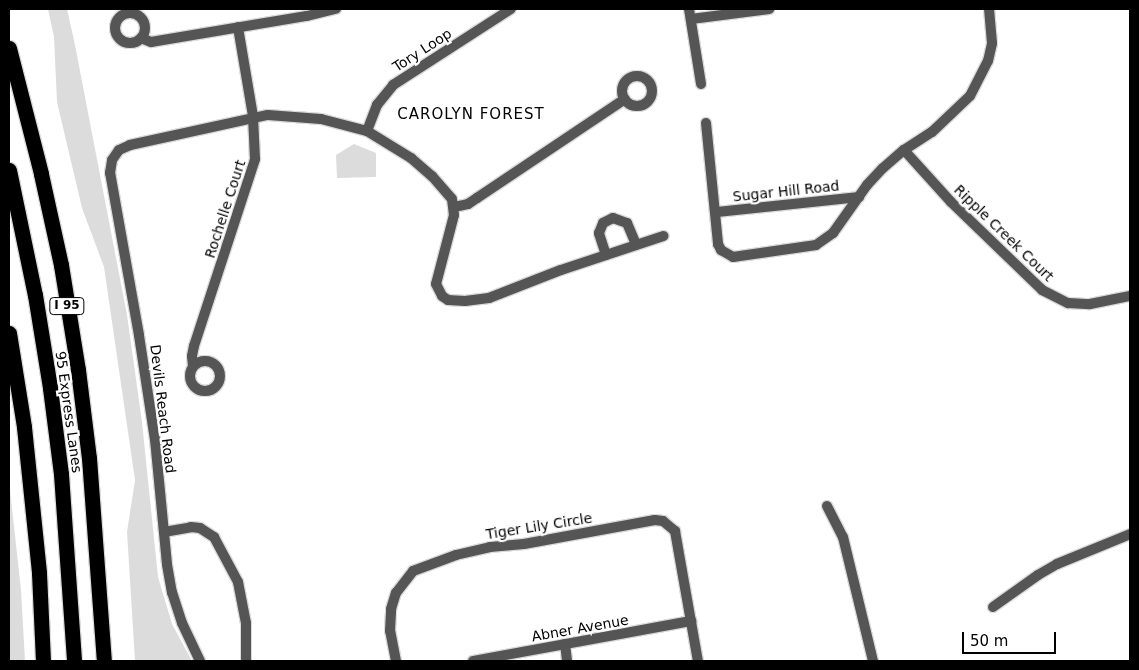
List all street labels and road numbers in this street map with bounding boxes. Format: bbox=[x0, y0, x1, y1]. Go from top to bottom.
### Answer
street label: Tory Loop bbox=[389, 25, 455, 75]
street label: Rochelle Court bbox=[201, 158, 249, 260]
street label: Sugar Hill Road bbox=[732, 177, 840, 205]
street label: Ripple Creek Court bbox=[951, 181, 1057, 285]
road number: I 95 bbox=[48, 296, 86, 316]
street label: Devils Reach Road bbox=[147, 344, 179, 474]
street label: 95 Express Lanes bbox=[52, 350, 86, 474]
street label: Tiger Lily Circle bbox=[485, 509, 593, 543]
street label: Abner Avenue bbox=[530, 611, 630, 645]

